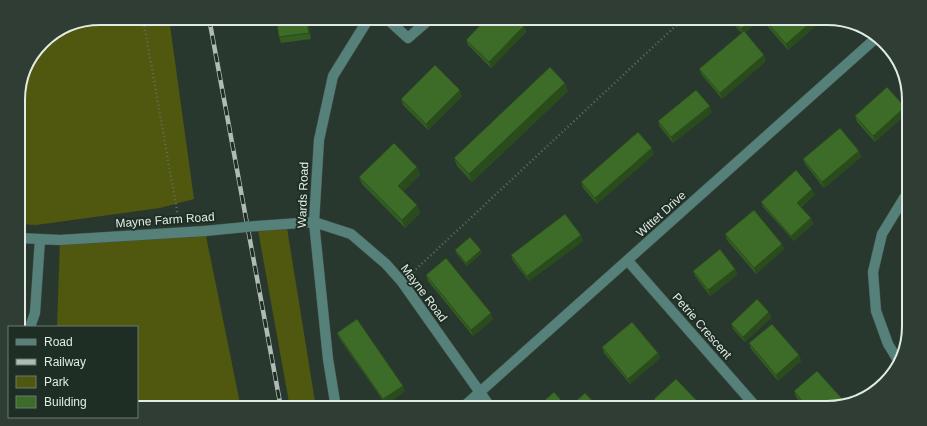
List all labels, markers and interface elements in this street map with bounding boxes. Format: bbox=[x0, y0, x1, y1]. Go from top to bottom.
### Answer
street label: Wards Road bbox=[295, 162, 311, 228]
street label: Wittet Drive bbox=[633, 188, 689, 240]
street label: Mayne Farm Road bbox=[115, 210, 215, 230]
street label: Mayne Road bbox=[398, 262, 450, 324]
street label: Petrie Crescent bbox=[670, 290, 735, 362]
legend bbox=[8, 326, 138, 418]
text: Road bbox=[44, 335, 73, 349]
text: Railway bbox=[44, 355, 86, 369]
text: Park bbox=[44, 375, 70, 389]
text: Building bbox=[44, 395, 87, 409]

